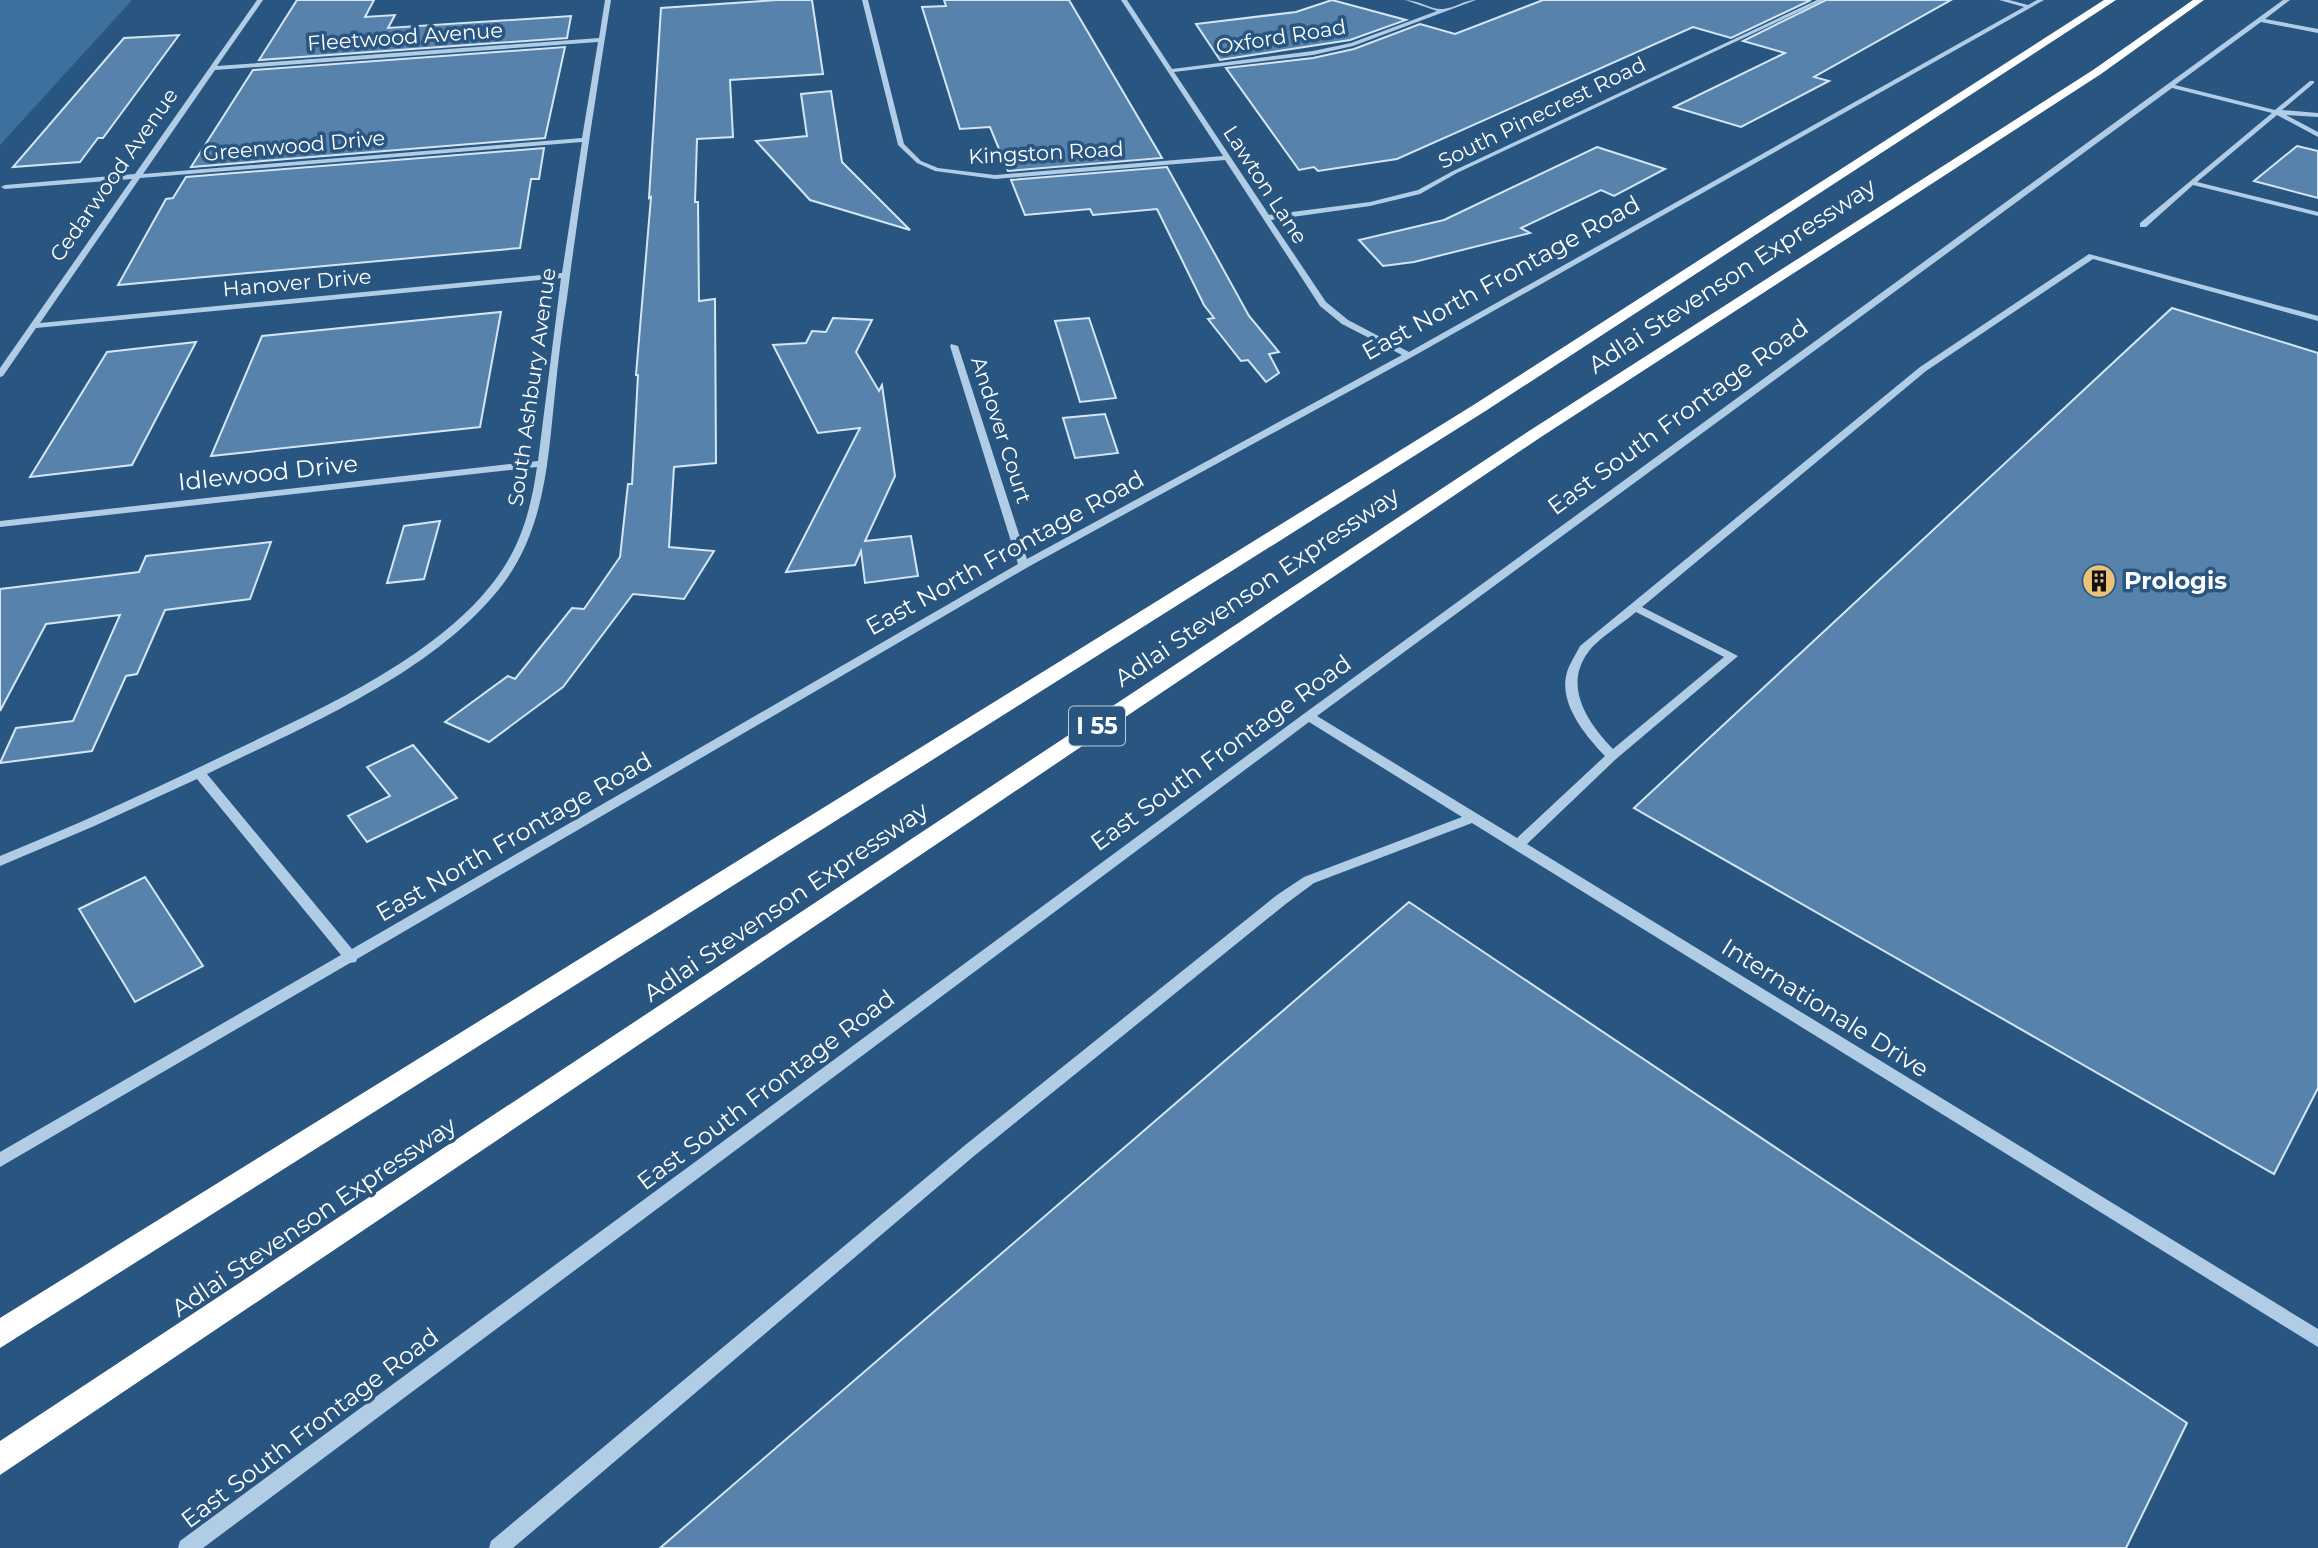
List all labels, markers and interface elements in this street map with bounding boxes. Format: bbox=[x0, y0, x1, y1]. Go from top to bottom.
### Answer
street label: Oxford Road bbox=[1214, 14, 1348, 59]
street label: Fleetwood Avenue bbox=[306, 17, 504, 56]
street label: South Pinecrest Road bbox=[1434, 51, 1650, 174]
street label: Cedarwood Avenue bbox=[44, 83, 183, 266]
street label: Lawton Lane bbox=[1218, 121, 1313, 248]
street label: Greenwood Drive bbox=[202, 125, 386, 166]
street label: Kingston Road bbox=[968, 136, 1124, 169]
street label: Adlai Stevenson Expressway bbox=[1583, 172, 1881, 379]
street label: East North Frontage Road bbox=[1357, 189, 1645, 366]
street label: Hanover Drive bbox=[222, 264, 372, 301]
street label: South Ashbury Avenue bbox=[502, 266, 561, 508]
street label: East South Frontage Road bbox=[1542, 312, 1814, 521]
street label: Andover Court bbox=[966, 353, 1037, 506]
street label: Idlewood Drive bbox=[177, 449, 359, 496]
street label: East North Frontage Road bbox=[861, 464, 1149, 641]
street label: Adlai Stevenson Expressway bbox=[1109, 480, 1404, 693]
building icon: Prologis bbox=[2080, 562, 2118, 600]
place label: Prologis bbox=[2124, 566, 2227, 595]
street label: East South Frontage Road bbox=[1085, 648, 1357, 857]
road number: I 55 bbox=[1069, 706, 1125, 746]
street label: East North Frontage Road bbox=[371, 746, 657, 928]
street label: Adlai Stevenson Expressway bbox=[638, 795, 933, 1008]
street label: Internationale Drive bbox=[1716, 932, 1934, 1083]
street label: East South Frontage Road bbox=[631, 983, 900, 1196]
street label: Adlai Stevenson Expressway bbox=[166, 1110, 461, 1323]
street label: East South Frontage Road bbox=[175, 1321, 444, 1534]

